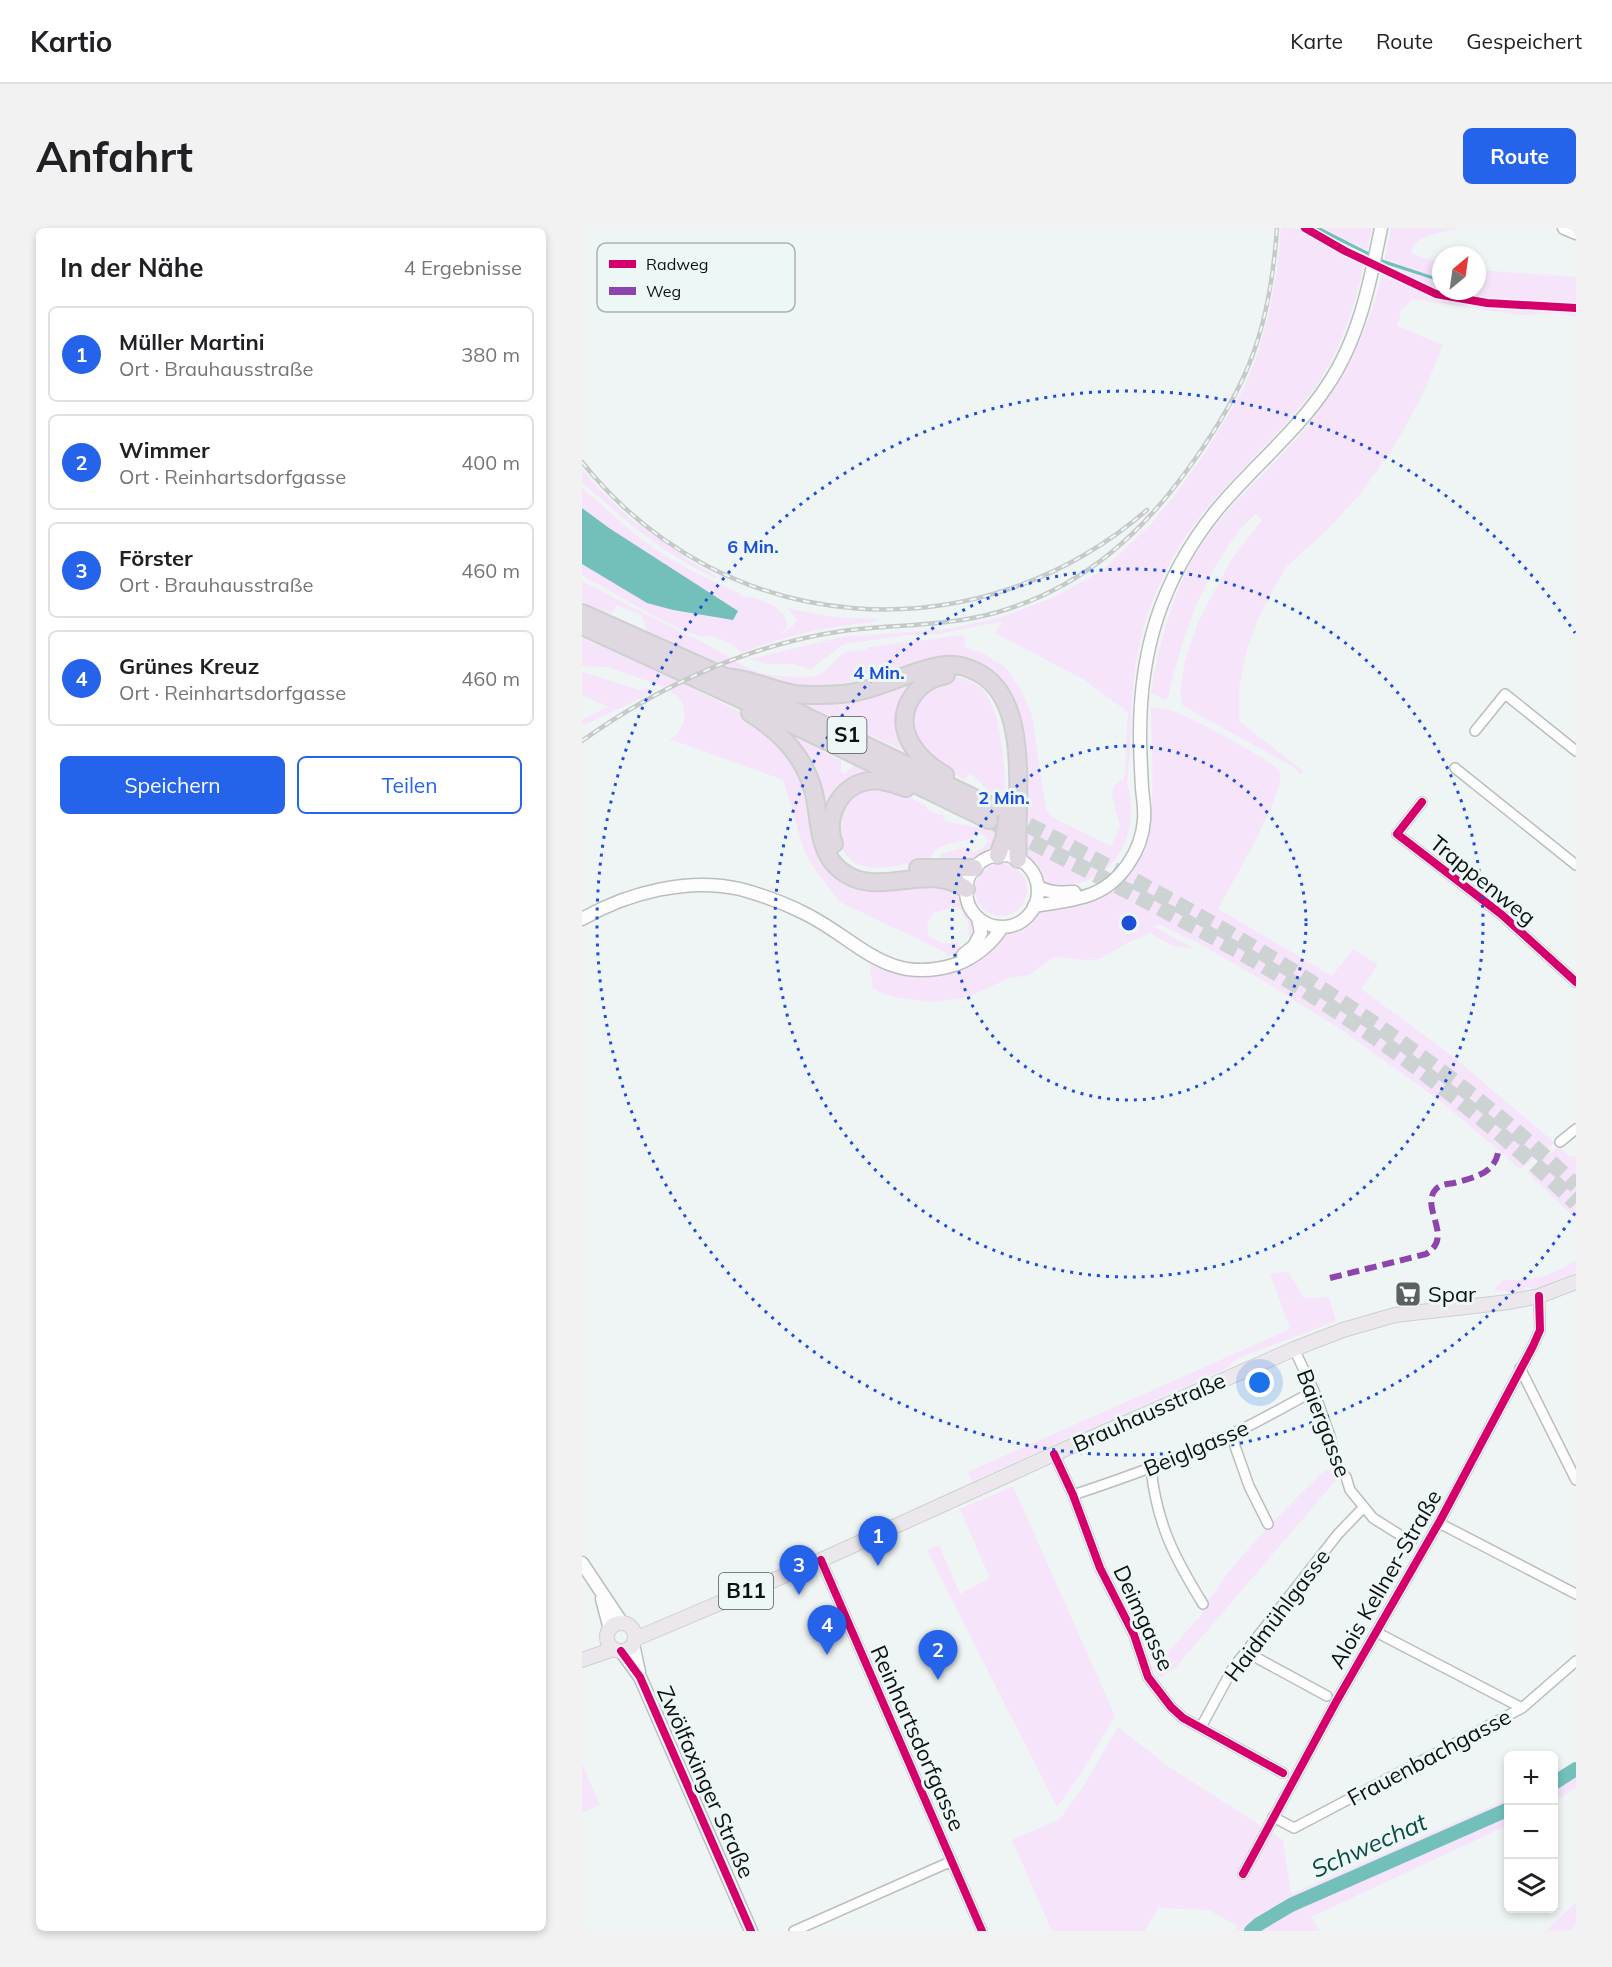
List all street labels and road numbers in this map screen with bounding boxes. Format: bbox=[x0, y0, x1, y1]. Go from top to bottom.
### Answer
road number: S1 bbox=[828, 717, 866, 753]
street label: Trappenweg bbox=[1424, 829, 1542, 931]
street label: Baiergasse bbox=[1291, 1365, 1357, 1481]
street label: Brauhausstraße bbox=[1068, 1366, 1230, 1458]
street label: Beiglgasse bbox=[1139, 1413, 1253, 1483]
street label: Alois Kellner-Straße bbox=[1322, 1485, 1448, 1673]
street label: Haidmühlgasse bbox=[1218, 1543, 1336, 1687]
street label: Deimgasse bbox=[1107, 1561, 1181, 1675]
road number: B11 bbox=[719, 1573, 773, 1609]
street label: Reinhartsdorfgasse bbox=[865, 1641, 971, 1835]
street label: Zwölfaxinger Straße bbox=[651, 1682, 761, 1882]
street label: Frauenbachgasse bbox=[1342, 1702, 1516, 1812]

